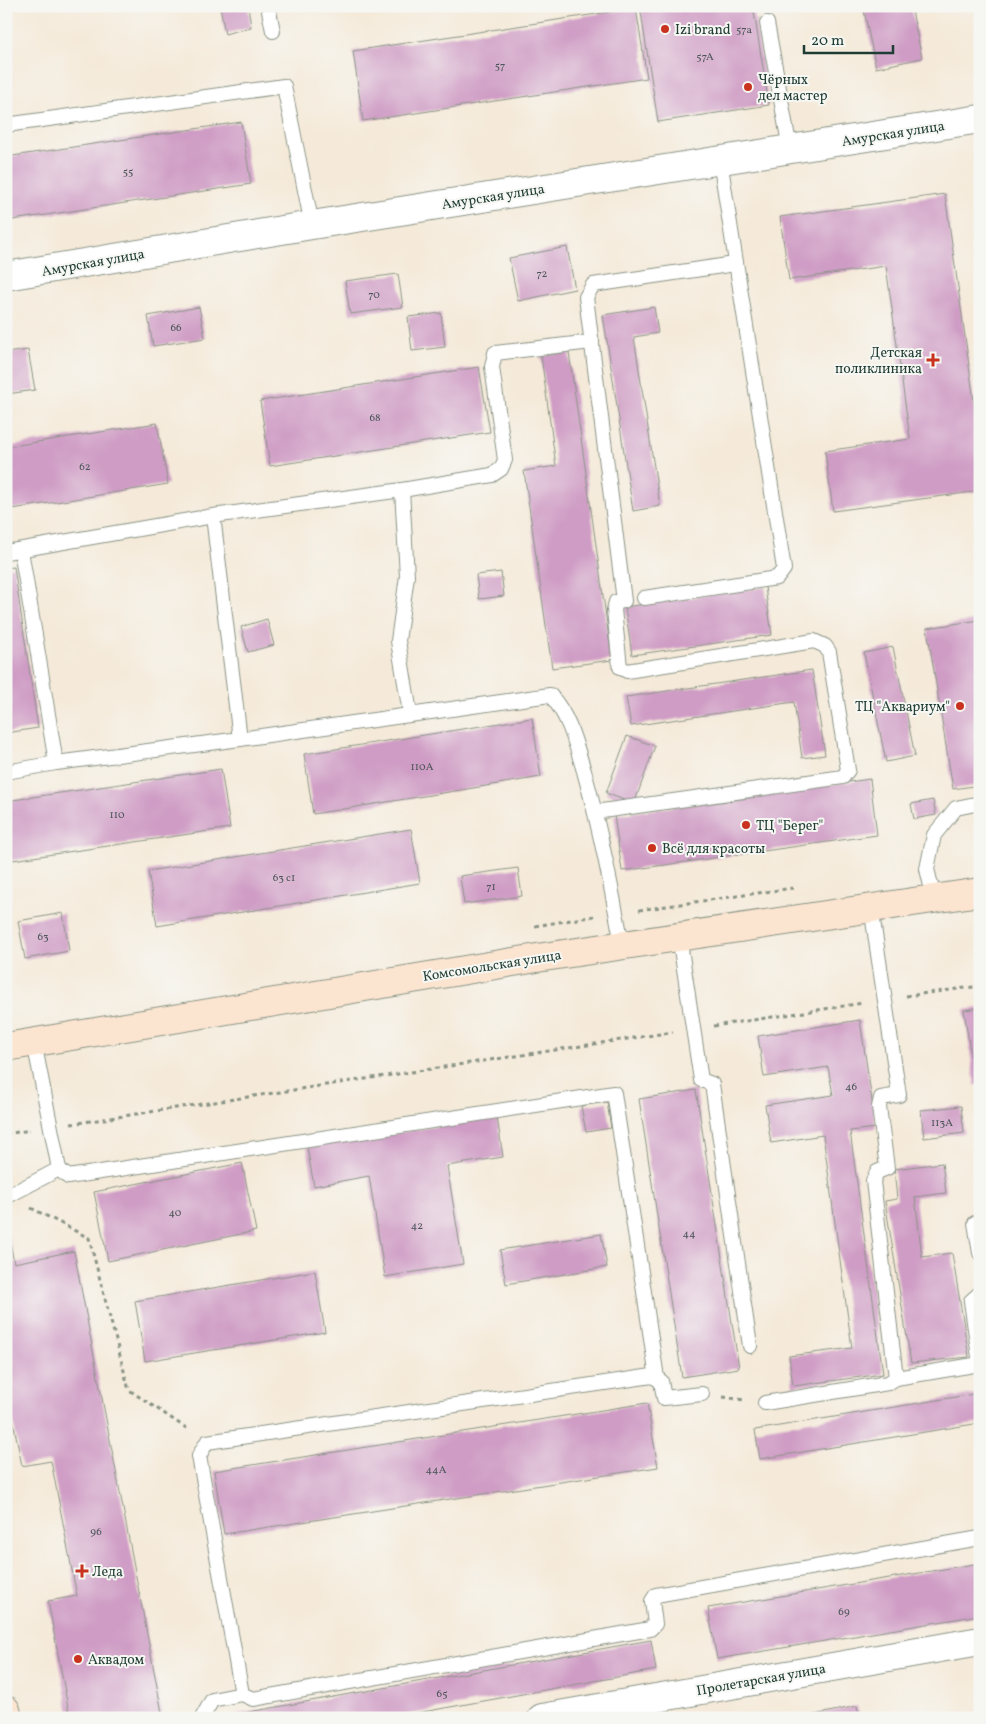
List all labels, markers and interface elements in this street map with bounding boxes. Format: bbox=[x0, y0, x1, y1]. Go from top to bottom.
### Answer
place label: Izi brand bbox=[675, 21, 731, 40]
scale bar bbox=[804, 22, 892, 54]
marker: Izi brand bbox=[659, 23, 671, 35]
house number: 57а bbox=[736, 23, 753, 38]
text: 20 m bbox=[811, 31, 844, 52]
house number: 57А bbox=[696, 50, 714, 65]
house number: 57 bbox=[495, 59, 505, 74]
place label: Чёрных дел мастер bbox=[758, 71, 828, 106]
marker: Чёрных дел мастер bbox=[742, 81, 754, 93]
street label: Амурская улица bbox=[840, 117, 946, 152]
house number: 55 bbox=[123, 165, 133, 180]
street label: Амурская улица bbox=[440, 180, 546, 215]
street label: Амурская улица bbox=[40, 245, 146, 282]
house number: 72 bbox=[536, 267, 548, 282]
house number: 70 bbox=[368, 288, 380, 303]
house number: 66 bbox=[170, 321, 182, 336]
place label: Детская поликлиника bbox=[835, 344, 922, 379]
marker: Детская поликлиника bbox=[926, 353, 940, 367]
house number: 68 bbox=[369, 411, 381, 426]
house number: 62 bbox=[79, 460, 91, 475]
place label: ТЦ "Аквариум" bbox=[855, 698, 950, 717]
marker: ТЦ "Аквариум" bbox=[954, 700, 966, 712]
house number: 110А bbox=[411, 760, 434, 775]
house number: 110 bbox=[109, 808, 125, 823]
place label: ТЦ "Берег" bbox=[756, 817, 823, 836]
marker: ТЦ "Берег" bbox=[740, 819, 752, 831]
place label: Всё для красоты bbox=[662, 840, 765, 859]
marker: Всё для красоты bbox=[646, 842, 658, 854]
house number: 63 с1 bbox=[273, 871, 295, 886]
house number: 71 bbox=[486, 880, 496, 895]
house number: 63 bbox=[37, 930, 49, 945]
street label: Комсомольская улица bbox=[422, 946, 563, 987]
house number: 46 bbox=[845, 1080, 857, 1095]
house number: 113А bbox=[931, 1116, 953, 1131]
house number: 40 bbox=[169, 1206, 182, 1221]
house number: 42 bbox=[411, 1219, 423, 1234]
house number: 44 bbox=[682, 1227, 696, 1242]
house number: 44А bbox=[426, 1463, 447, 1478]
house number: 96 bbox=[90, 1525, 102, 1540]
place label: Леда bbox=[92, 1563, 123, 1582]
marker: Леда bbox=[76, 1565, 88, 1577]
house number: 69 bbox=[838, 1605, 850, 1620]
place label: Аквадом bbox=[88, 1651, 145, 1670]
marker: Аквадом bbox=[72, 1653, 84, 1665]
street label: Пролетарская улица bbox=[695, 1660, 827, 1701]
house number: 65 bbox=[437, 1687, 447, 1702]

